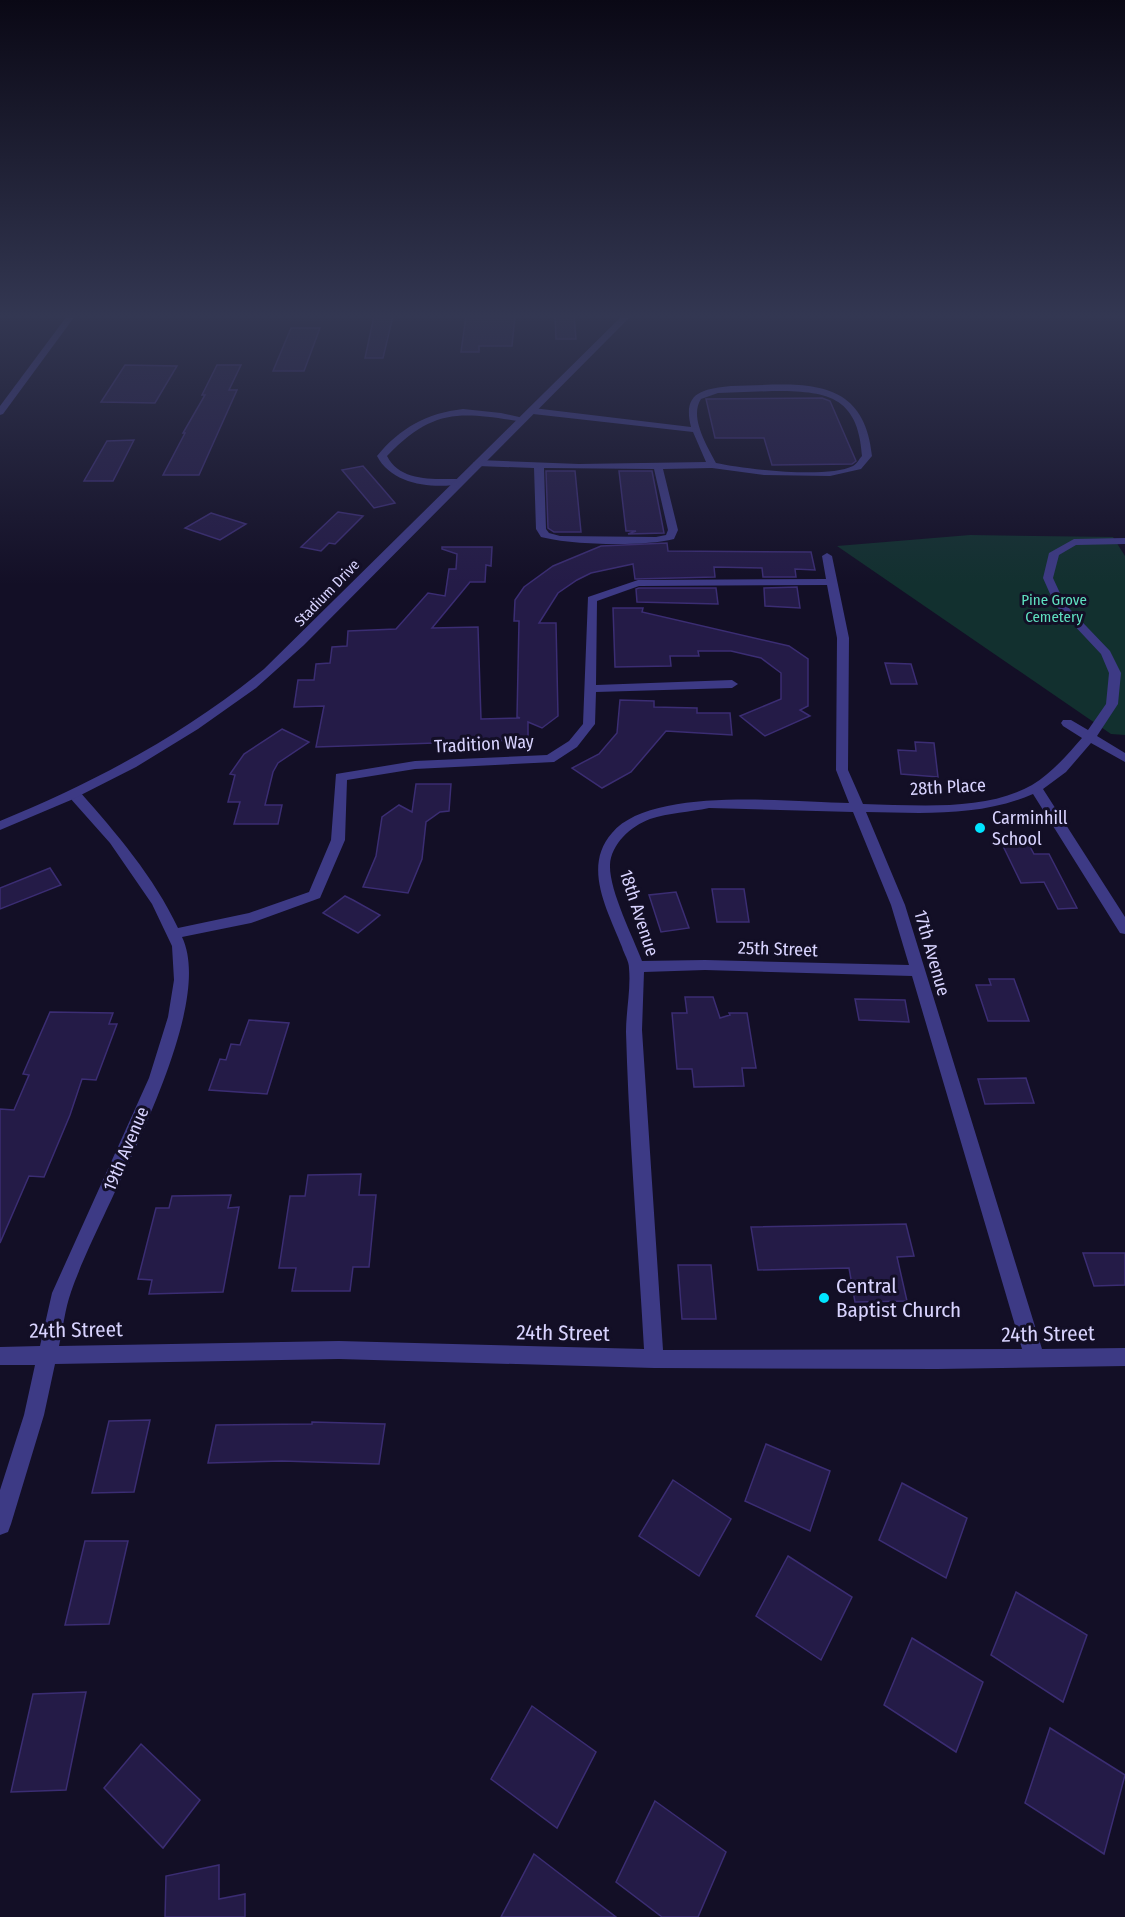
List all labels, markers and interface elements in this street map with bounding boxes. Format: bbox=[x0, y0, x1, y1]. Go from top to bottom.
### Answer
street label: Stadium Drive bbox=[291, 556, 363, 630]
park label: Pine Grove Cemetery bbox=[1021, 591, 1087, 626]
street label: Tradition Way bbox=[434, 730, 534, 758]
street label: 28th Place bbox=[910, 774, 986, 800]
place label: Carminhill School bbox=[992, 807, 1068, 850]
marker: Carminhill School bbox=[973, 821, 987, 835]
street label: 18th Avenue bbox=[615, 867, 663, 959]
street label: 17th Avenue bbox=[909, 908, 955, 998]
street label: 25th Street bbox=[738, 937, 818, 961]
street label: 19th Avenue bbox=[98, 1103, 154, 1194]
place label: Central Baptist Church bbox=[836, 1273, 961, 1323]
marker: Central Baptist Church bbox=[817, 1291, 831, 1305]
street label: 24th Street bbox=[29, 1316, 123, 1344]
street label: 24th Street bbox=[516, 1319, 610, 1347]
street label: 24th Street bbox=[1001, 1320, 1095, 1348]

